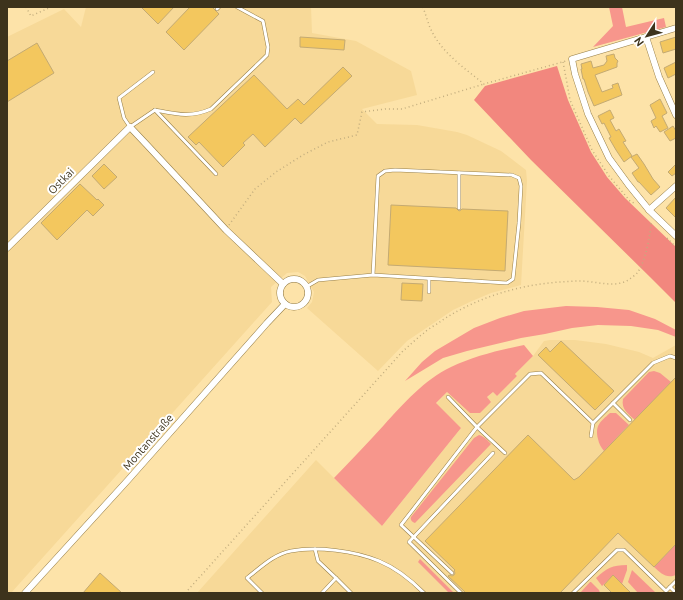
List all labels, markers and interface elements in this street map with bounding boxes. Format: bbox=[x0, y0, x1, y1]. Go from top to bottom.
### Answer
north arrow bbox=[627, 16, 667, 56]
text: N bbox=[632, 35, 646, 49]
street label: Ostkai bbox=[46, 166, 76, 196]
street label: Montanstraße bbox=[120, 412, 176, 472]

